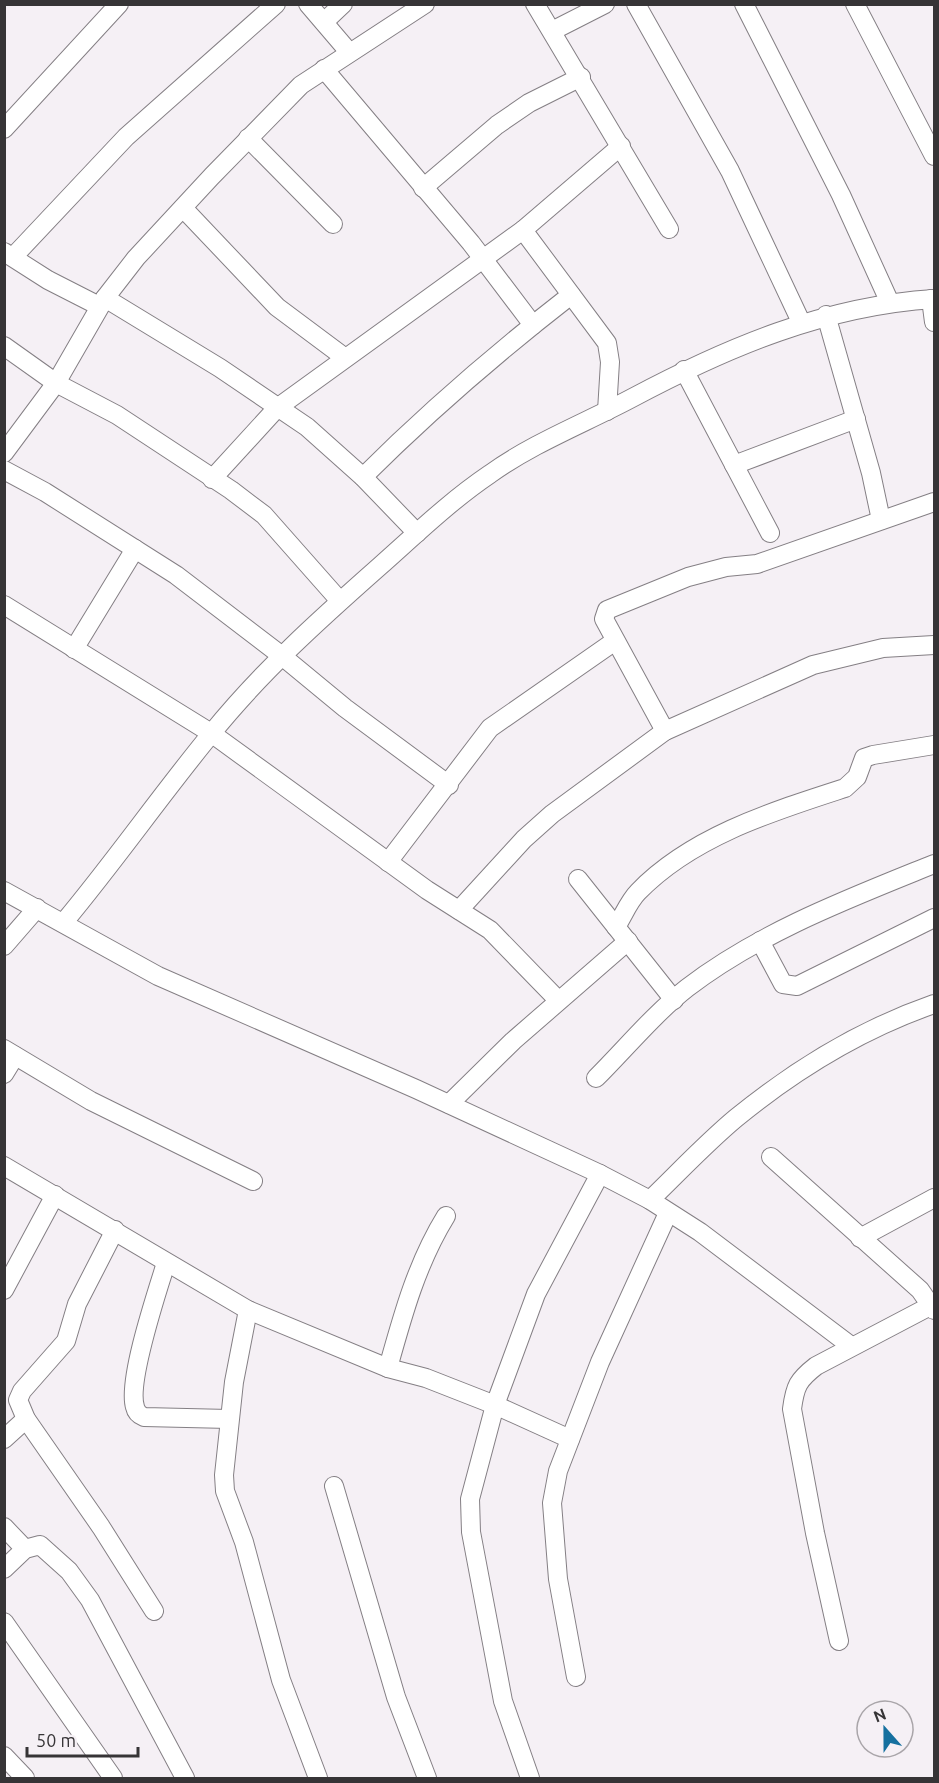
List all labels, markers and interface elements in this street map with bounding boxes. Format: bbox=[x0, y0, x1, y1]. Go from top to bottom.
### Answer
north arrow bbox=[855, 1699, 915, 1759]
text: N bbox=[871, 1704, 888, 1726]
scale bar bbox=[27, 1720, 138, 1758]
text: 50 m bbox=[36, 1730, 76, 1750]

